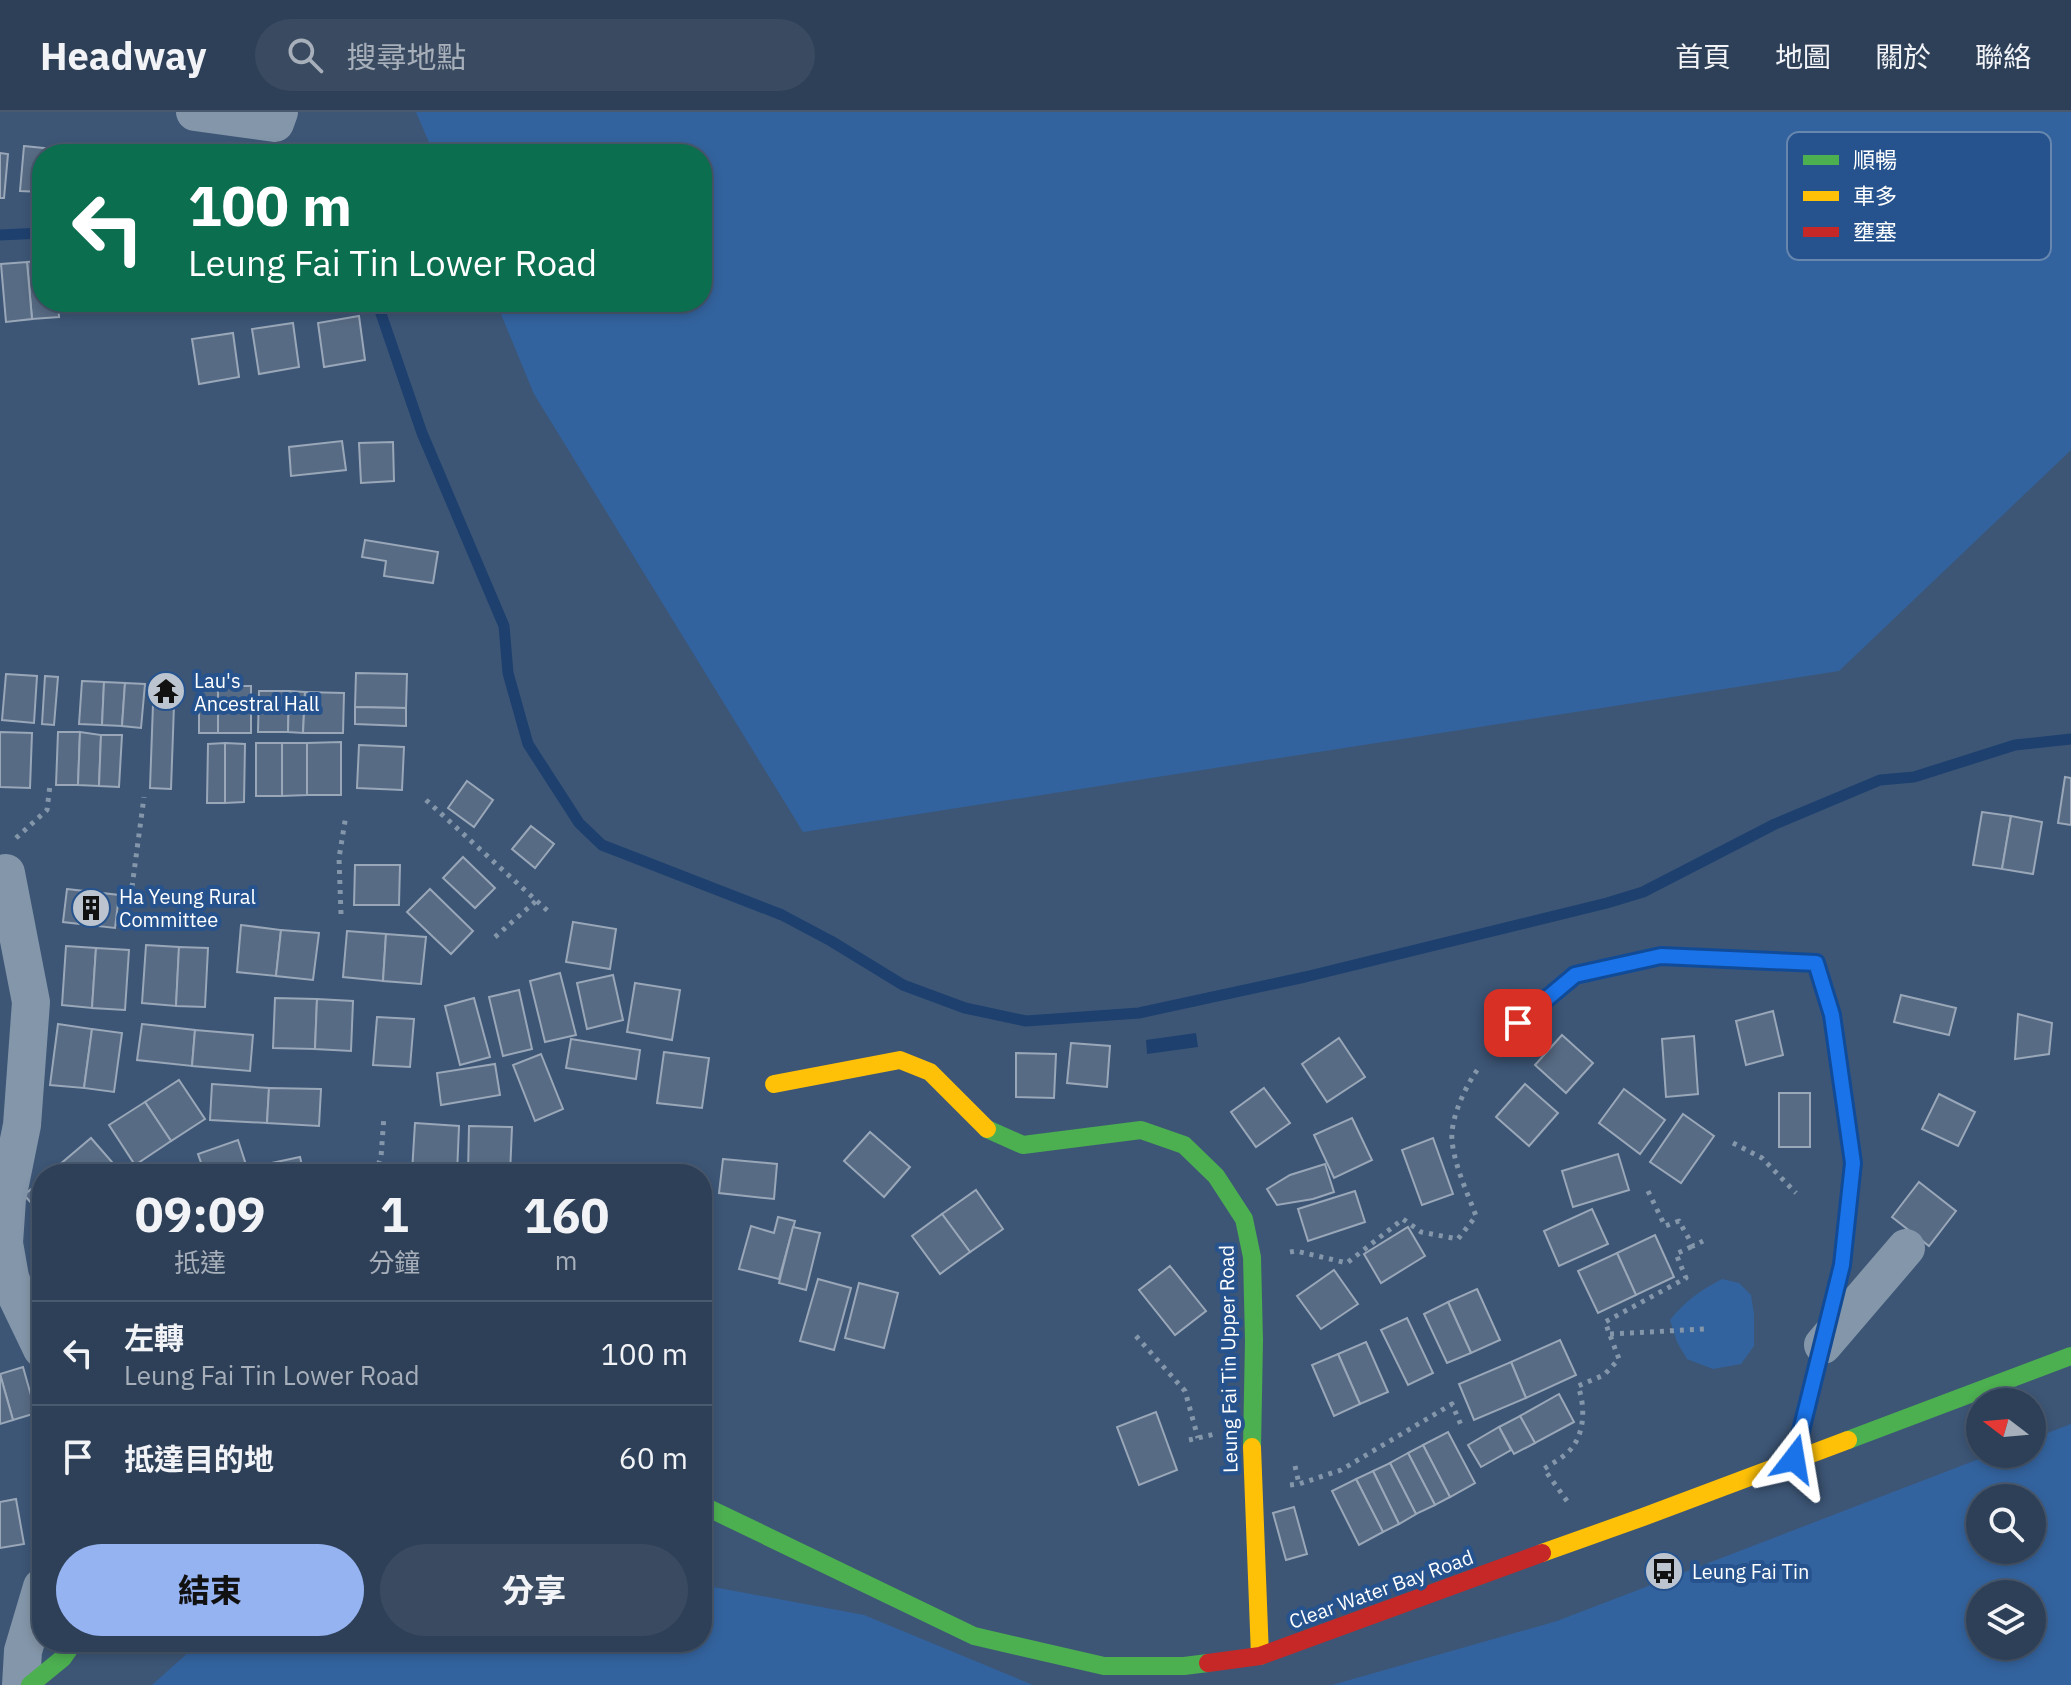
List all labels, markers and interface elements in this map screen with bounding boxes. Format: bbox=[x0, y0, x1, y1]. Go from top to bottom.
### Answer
search box bbox=[255, 19, 815, 91]
text: Headway bbox=[40, 31, 207, 80]
icon: search bbox=[283, 33, 327, 77]
text: 搜尋地點 bbox=[347, 37, 467, 76]
text: 首頁 bbox=[1675, 38, 1731, 75]
text: 地圖 bbox=[1775, 38, 1831, 75]
text: 關於 bbox=[1875, 38, 1931, 75]
text: 聯絡 bbox=[1975, 38, 2031, 75]
legend bbox=[1787, 132, 2051, 260]
text: 順暢 bbox=[1853, 145, 1897, 174]
text: 100 m bbox=[188, 169, 352, 241]
icon: left bbox=[56, 176, 160, 280]
text: 車多 bbox=[1853, 181, 1897, 210]
text: 壅塞 bbox=[1853, 217, 1897, 246]
text: Leung Fai Tin Lower Road bbox=[188, 239, 597, 286]
place label: Lau's Ancestral Hall bbox=[194, 667, 319, 717]
temple icon: Lau's Ancestral Hall bbox=[145, 670, 187, 712]
place label: Ha Yeung Rural Committee bbox=[119, 883, 256, 933]
building icon: Ha Yeung Rural Committee bbox=[70, 887, 112, 929]
pin bbox=[1484, 989, 1552, 1057]
icon: arrive bbox=[1496, 1001, 1540, 1045]
text: 09:09 bbox=[135, 1183, 266, 1245]
text: 1 bbox=[380, 1183, 409, 1245]
text: 160 bbox=[523, 1184, 609, 1246]
text: m bbox=[555, 1243, 577, 1277]
text: 抵達 bbox=[174, 1245, 226, 1279]
text: 分鐘 bbox=[368, 1245, 420, 1279]
street label: Leung Fai Tin Upper Road bbox=[1213, 1245, 1243, 1473]
text: 左轉 bbox=[124, 1318, 184, 1357]
icon: left bbox=[56, 1331, 100, 1375]
text: 100 m bbox=[601, 1334, 688, 1373]
text: Leung Fai Tin Lower Road bbox=[124, 1358, 420, 1392]
north arrow bbox=[1966, 1388, 2046, 1468]
map controls bbox=[1966, 1388, 2046, 1660]
position arrow bbox=[1752, 1417, 1836, 1501]
icon: arrive bbox=[56, 1435, 100, 1479]
text: 60 m bbox=[619, 1438, 688, 1477]
text: 抵達目的地 bbox=[124, 1439, 274, 1478]
button: search bbox=[1966, 1484, 2046, 1564]
street label: Clear Water Bay Road bbox=[1285, 1543, 1477, 1635]
button: 結束 bbox=[56, 1544, 364, 1636]
button: 分享 bbox=[380, 1544, 688, 1636]
bus stop icon: Leung Fai Tin bbox=[1643, 1550, 1685, 1592]
place label: Leung Fai Tin bbox=[1692, 1558, 1809, 1585]
button: layers bbox=[1966, 1580, 2046, 1660]

